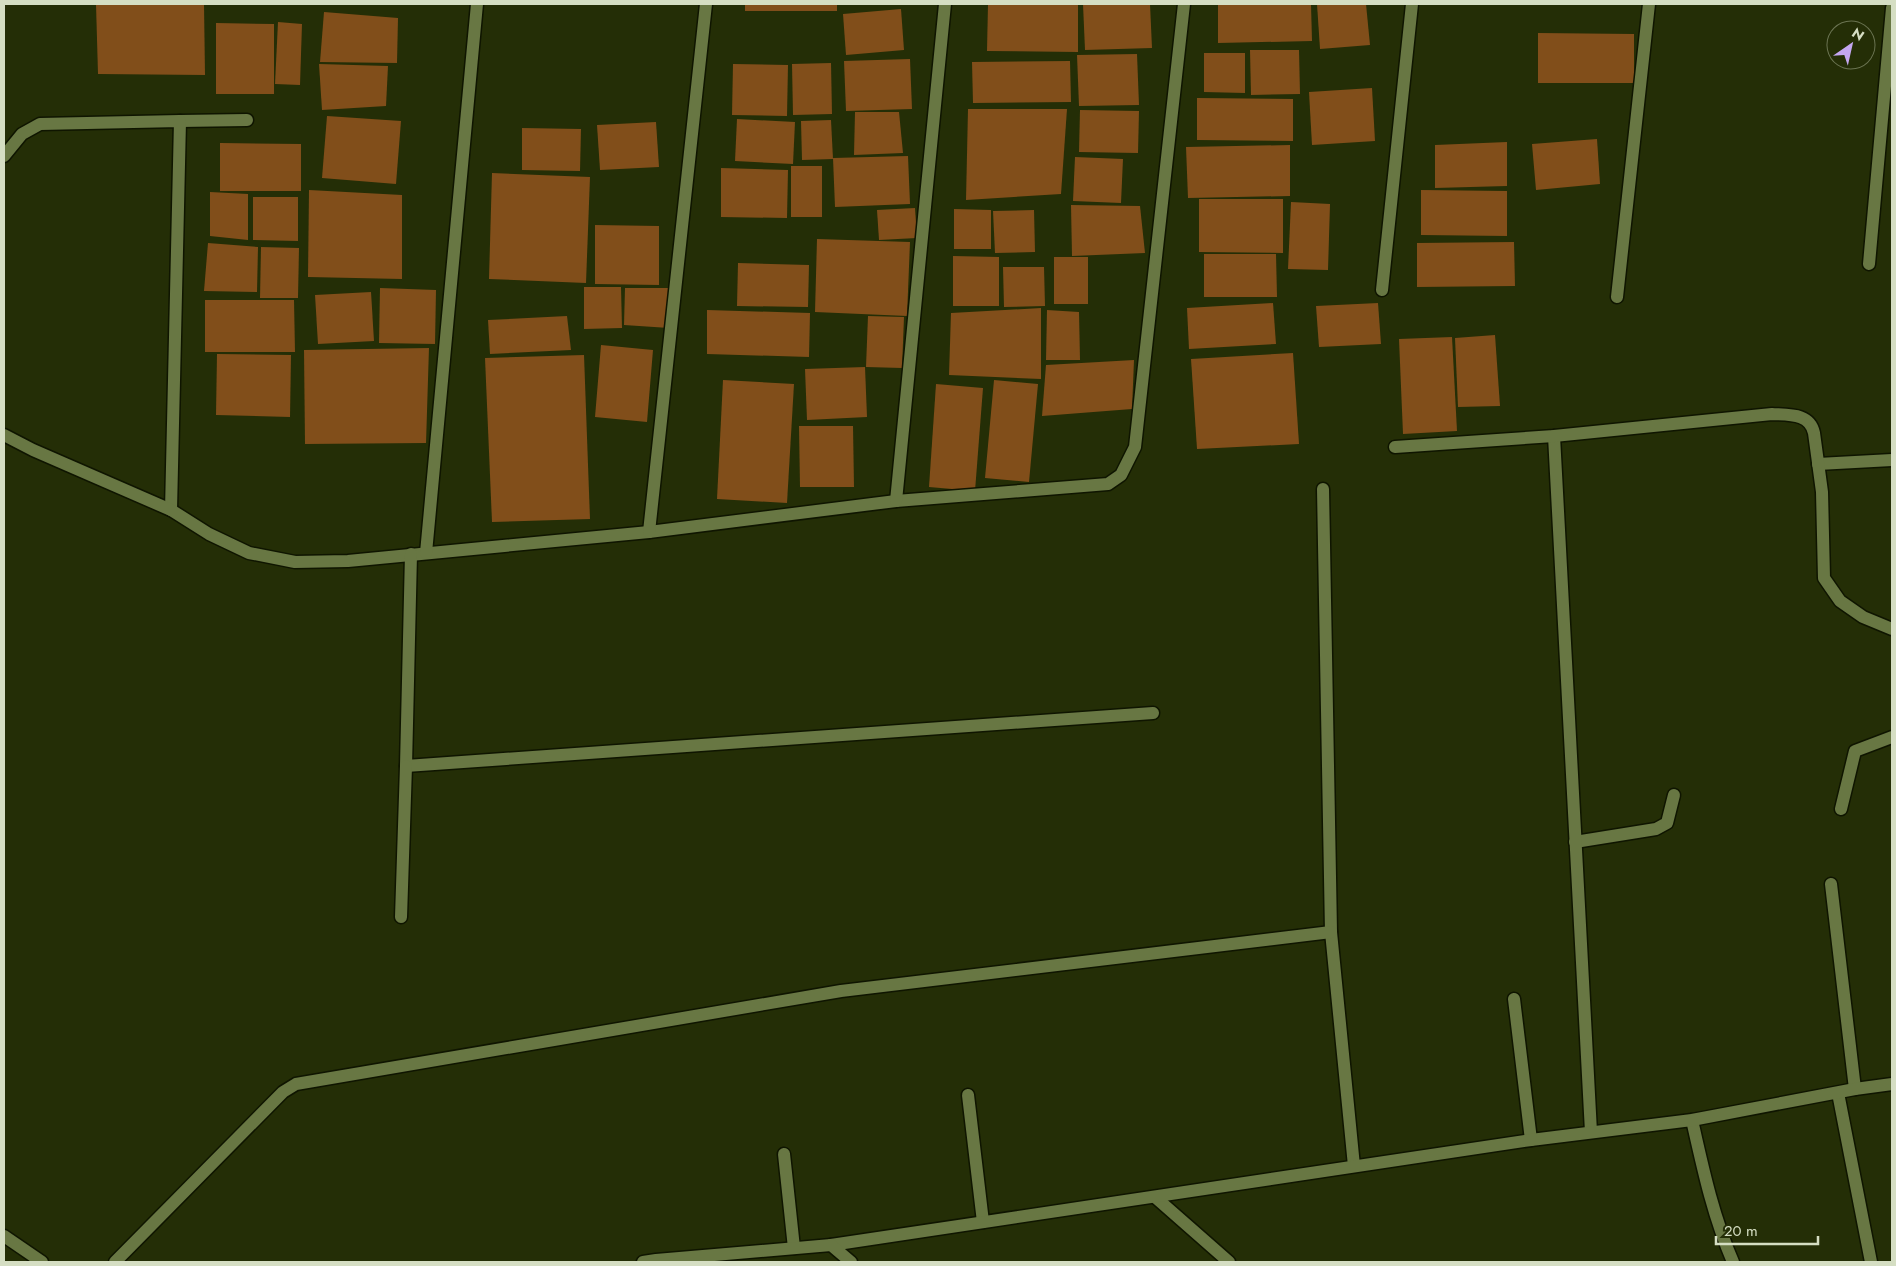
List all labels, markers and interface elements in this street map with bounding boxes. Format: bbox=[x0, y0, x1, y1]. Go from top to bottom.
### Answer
north arrow bbox=[1826, 20, 1876, 70]
text: N bbox=[1848, 23, 1868, 46]
scale bar bbox=[1716, 1214, 1818, 1246]
text: 20 m bbox=[1724, 1220, 1758, 1242]

